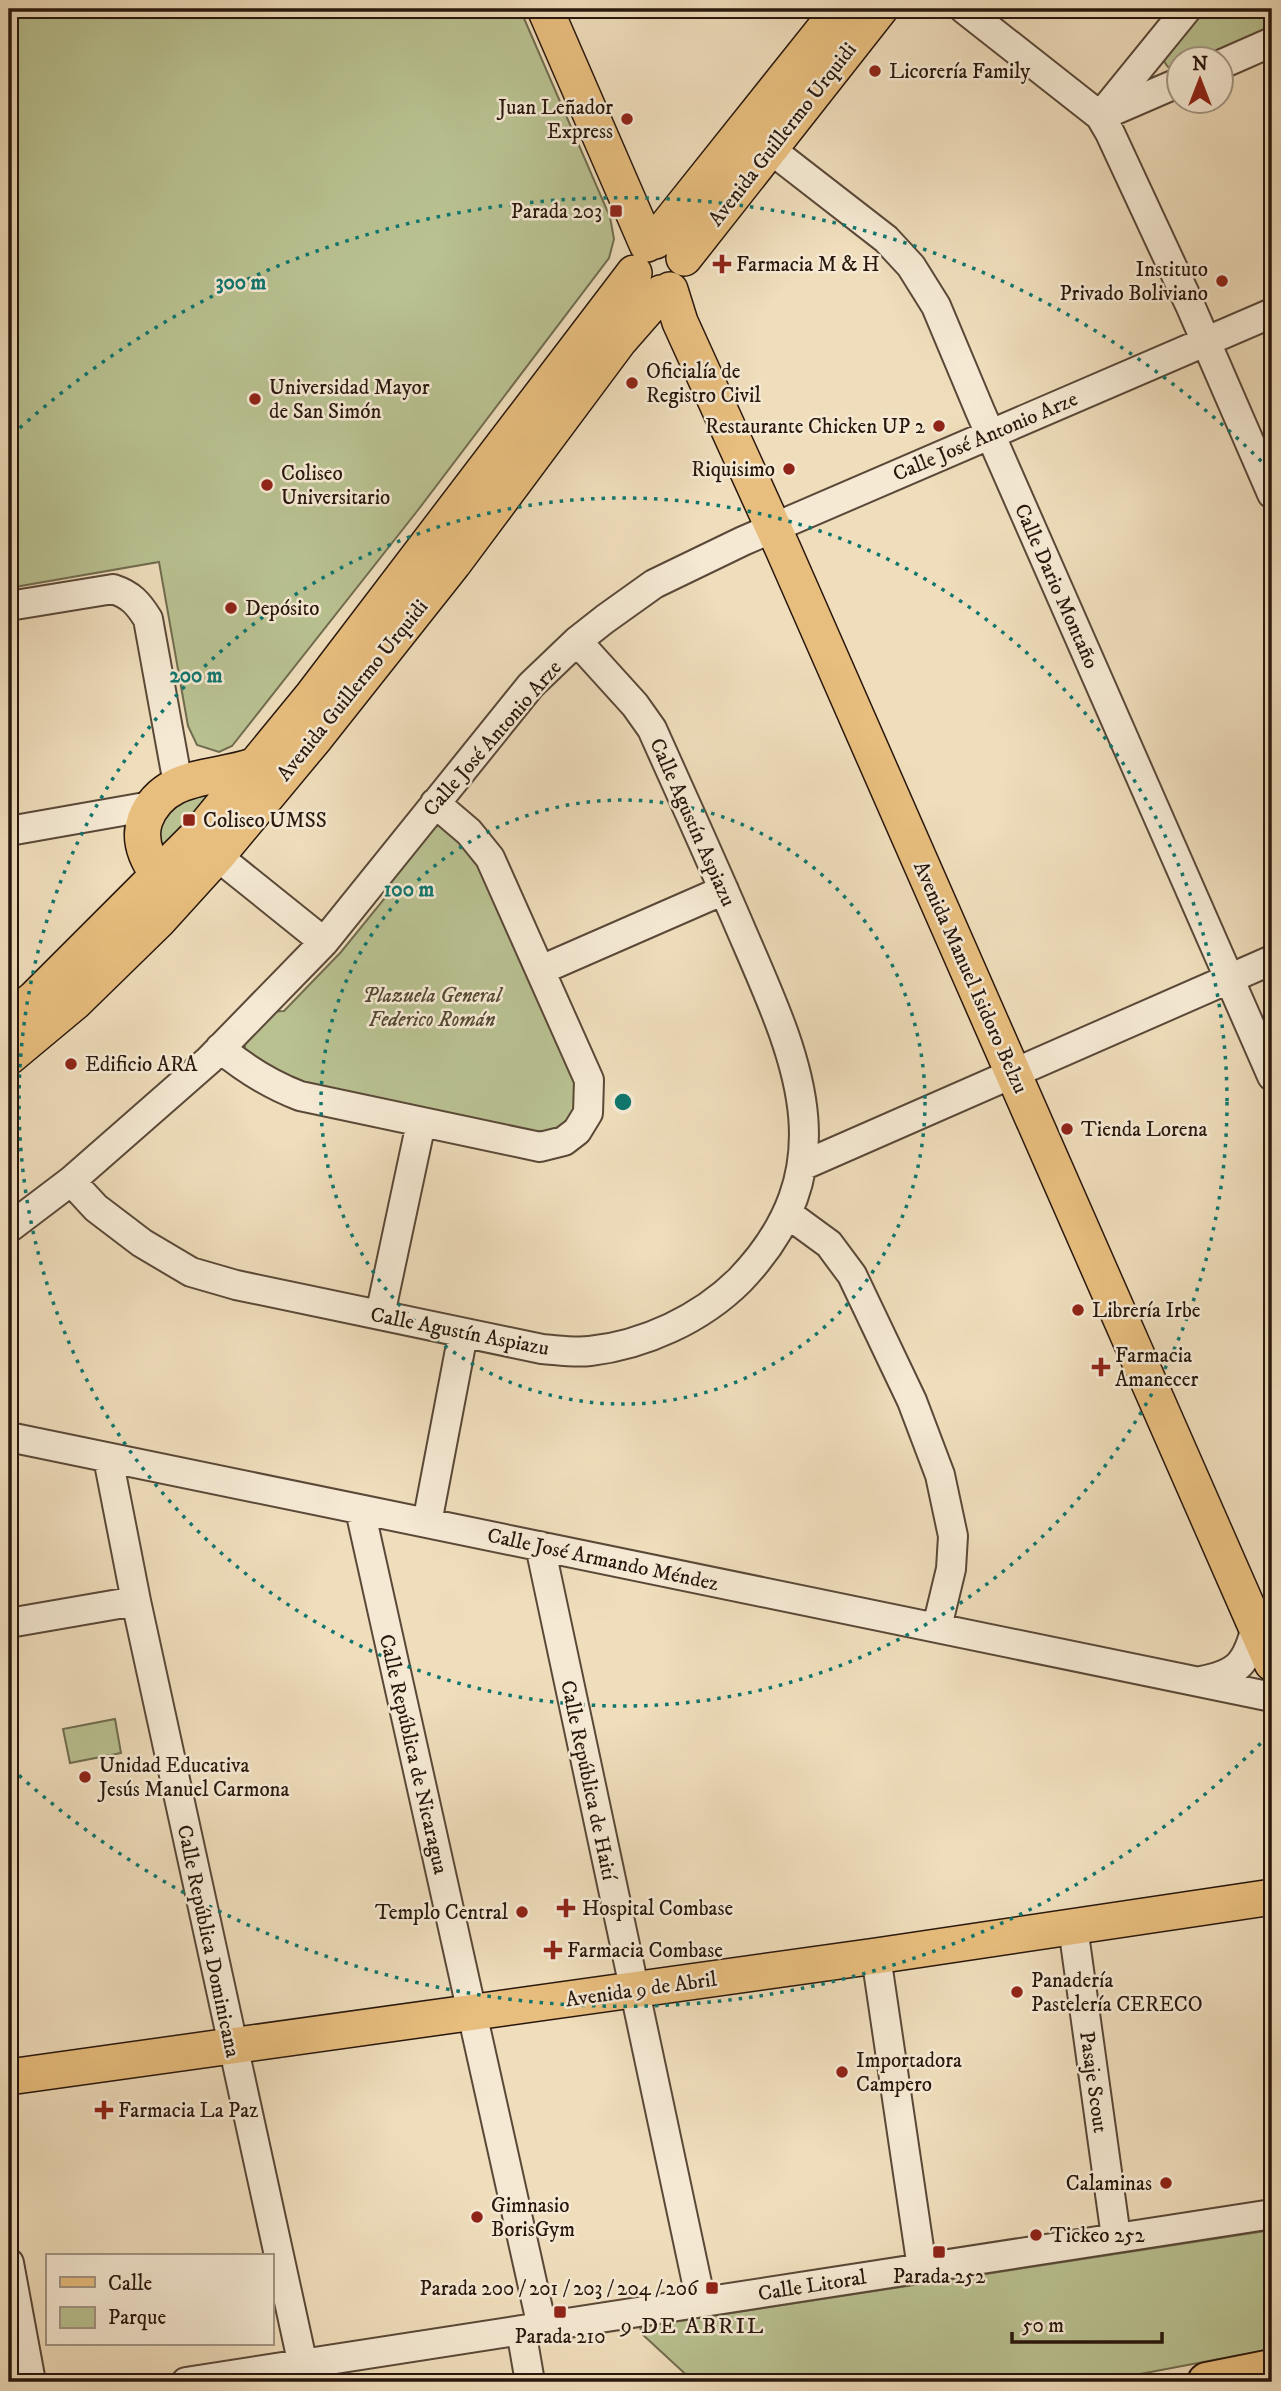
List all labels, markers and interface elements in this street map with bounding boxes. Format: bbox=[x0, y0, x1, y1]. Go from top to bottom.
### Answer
street label: Avenida Guillermo Urquidi bbox=[703, 38, 863, 232]
north arrow bbox=[1166, 46, 1236, 116]
text: N bbox=[1192, 53, 1208, 76]
place label: Licorería Family bbox=[889, 59, 1031, 85]
marker: Licorería Family bbox=[867, 63, 883, 79]
place label: Juan Leñador Express bbox=[496, 95, 613, 145]
marker: Juan Leñador Express bbox=[619, 111, 635, 127]
place label: Parada 203 bbox=[511, 199, 602, 225]
marker: Parada 203 bbox=[608, 203, 624, 219]
place label: Farmacia M & H bbox=[736, 252, 880, 278]
marker: Farmacia M & H bbox=[714, 256, 730, 272]
place label: Instituto Privado Boliviano bbox=[1059, 257, 1208, 307]
text: 300 m bbox=[216, 270, 267, 296]
marker: Instituto Privado Boliviano bbox=[1214, 273, 1230, 289]
place label: Oficialía de Registro Civil bbox=[646, 359, 761, 409]
place label: Universidad Mayor de San Simón bbox=[269, 375, 430, 425]
marker: Oficialía de Registro Civil bbox=[624, 375, 640, 391]
street label: Calle José Antonio Arze bbox=[889, 386, 1082, 488]
marker: Universidad Mayor de San Simón bbox=[247, 391, 263, 407]
place label: Restaurante Chicken UP 2 bbox=[705, 414, 926, 440]
marker: Restaurante Chicken UP 2 bbox=[931, 418, 947, 434]
place label: Riquisimo bbox=[691, 457, 775, 483]
place label: Coliseo Universitario bbox=[281, 461, 390, 511]
marker: Riquisimo bbox=[781, 461, 797, 477]
marker: Coliseo Universitario bbox=[259, 477, 275, 493]
street label: Calle Dario Montaño bbox=[1008, 500, 1104, 673]
street label: Avenida Guillermo Urquidi bbox=[272, 595, 434, 787]
place label: Depósito bbox=[245, 596, 319, 622]
marker: Depósito bbox=[223, 600, 239, 616]
street label: Calle José Antonio Arze bbox=[418, 655, 568, 822]
text: 200 m bbox=[169, 663, 223, 689]
street label: Calle Agustín Aspiazu bbox=[643, 734, 741, 911]
place label: Coliseo UMSS bbox=[203, 808, 327, 834]
marker: Coliseo UMSS bbox=[181, 812, 197, 828]
street label: Avenida Manuel Isidoro Belzu bbox=[907, 857, 1033, 1098]
text: 100 m bbox=[384, 877, 434, 903]
park label: Plazuela General Federico Román bbox=[363, 983, 504, 1033]
place label: Edificio ARA bbox=[85, 1052, 198, 1078]
marker: Edificio ARA bbox=[63, 1056, 79, 1072]
centre of rings bbox=[611, 1090, 635, 1114]
place label: Tienda Lorena bbox=[1081, 1117, 1207, 1143]
marker: Tienda Lorena bbox=[1059, 1121, 1075, 1137]
place label: Librería Irbe bbox=[1092, 1298, 1201, 1324]
street label: Calle Agustín Aspiazu bbox=[368, 1302, 551, 1362]
marker: Librería Irbe bbox=[1070, 1302, 1086, 1318]
place label: Farmacia Amanecer bbox=[1115, 1343, 1198, 1393]
marker: Farmacia Amanecer bbox=[1093, 1359, 1109, 1375]
street label: Calle José Armando Méndez bbox=[485, 1523, 721, 1597]
street label: Calle República de Nicaragua bbox=[373, 1632, 453, 1877]
street label: Calle República de Haití bbox=[554, 1678, 622, 1884]
place label: Unidad Educativa Jesús Manuel Carmona bbox=[97, 1753, 290, 1803]
marker: Unidad Educativa Jesús Manuel Carmona bbox=[77, 1769, 93, 1785]
street label: Calle República Dominicana bbox=[171, 1823, 245, 2060]
place label: Hospital Combase bbox=[582, 1896, 734, 1922]
marker: Hospital Combase bbox=[556, 1898, 576, 1918]
place label: Templo Central bbox=[375, 1900, 509, 1926]
marker: Templo Central bbox=[514, 1904, 530, 1920]
place label: Farmacia Combase bbox=[567, 1938, 723, 1964]
marker: Farmacia Combase bbox=[545, 1942, 561, 1958]
street label: Avenida 9 de Abril bbox=[564, 1966, 719, 2013]
place label: Panadería Pastelería CERECO bbox=[1031, 1968, 1203, 2018]
marker: Panadería Pastelería CERECO bbox=[1009, 1984, 1025, 2000]
street label: Pasaje Scout bbox=[1073, 2030, 1113, 2135]
place label: Importadora Campero bbox=[856, 2048, 962, 2098]
marker: Importadora Campero bbox=[834, 2064, 850, 2080]
place label: Farmacia La Paz bbox=[118, 2098, 258, 2124]
marker: Farmacia La Paz bbox=[96, 2102, 112, 2118]
place label: Calaminas bbox=[1066, 2171, 1152, 2197]
marker: Calaminas bbox=[1158, 2175, 1174, 2191]
place label: Gimnasio BorisGym bbox=[491, 2193, 575, 2243]
marker: Gimnasio BorisGym bbox=[469, 2209, 485, 2225]
place label: Tickeo 252 bbox=[1050, 2223, 1146, 2249]
marker: Tickeo 252 bbox=[1028, 2227, 1044, 2243]
marker: Parada 252 bbox=[931, 2244, 947, 2260]
legend bbox=[46, 2254, 273, 2346]
place label: Parada 252 bbox=[893, 2264, 986, 2290]
street label: Calle Litoral bbox=[756, 2265, 869, 2307]
text: Calle bbox=[108, 2271, 152, 2297]
place label: Parada 200 / 201 / 203 / 204 / 206 bbox=[420, 2276, 699, 2302]
marker: Parada 200 / 201 / 203 / 204 / 206 bbox=[704, 2280, 720, 2296]
scale bar bbox=[1012, 2300, 1162, 2344]
marker: Parada 210 bbox=[552, 2304, 568, 2320]
text: Parque bbox=[108, 2305, 166, 2331]
district label: 9 DE ABRIL bbox=[620, 2312, 765, 2341]
text: 50 m bbox=[1022, 2313, 1064, 2339]
place label: Parada 210 bbox=[514, 2324, 606, 2350]

